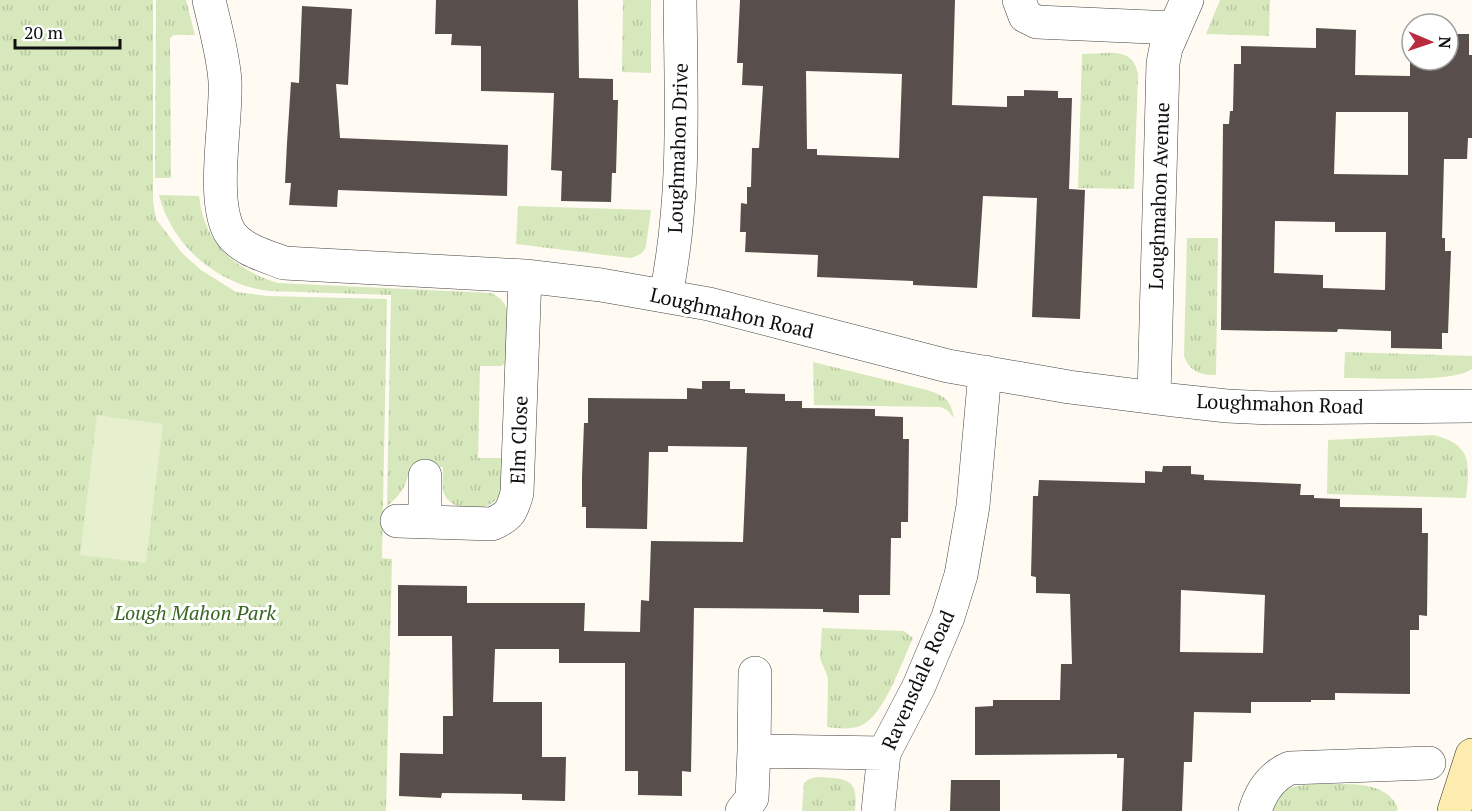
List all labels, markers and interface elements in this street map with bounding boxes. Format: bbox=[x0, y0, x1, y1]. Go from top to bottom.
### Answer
scale bar bbox=[15, 12, 120, 50]
north arrow bbox=[1400, 12, 1460, 72]
text: 20 m bbox=[24, 20, 64, 44]
text: N bbox=[1434, 36, 1456, 49]
street label: Loughmahon Drive bbox=[661, 62, 694, 234]
street label: Loughmahon Avenue bbox=[1142, 102, 1175, 290]
street label: Loughmahon Road bbox=[648, 281, 817, 344]
street label: Loughmahon Road bbox=[1196, 387, 1364, 420]
street label: Elm Close bbox=[503, 395, 534, 485]
park label: Lough Mahon Park bbox=[113, 599, 276, 626]
street label: Ravensdale Road bbox=[875, 606, 960, 754]

